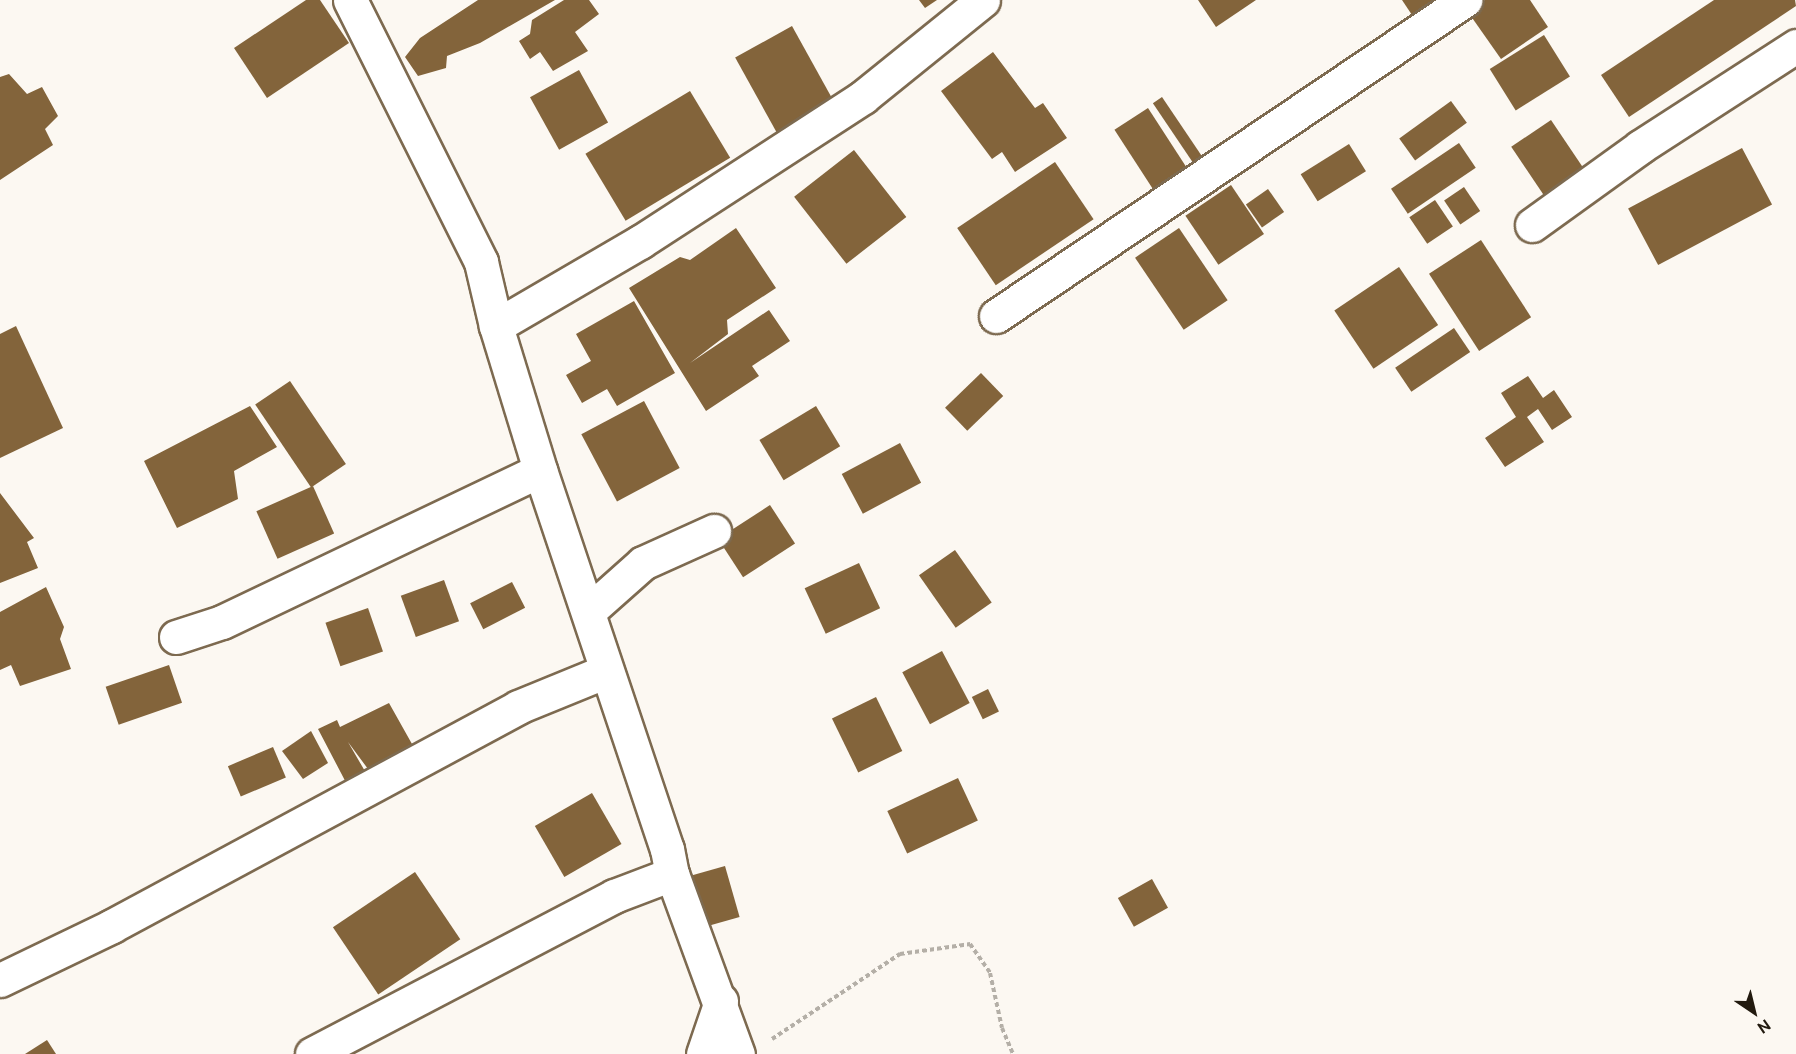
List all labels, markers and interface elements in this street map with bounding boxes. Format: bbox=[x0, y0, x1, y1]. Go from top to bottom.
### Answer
north arrow bbox=[1724, 982, 1784, 1042]
text: N bbox=[1754, 1016, 1774, 1038]

